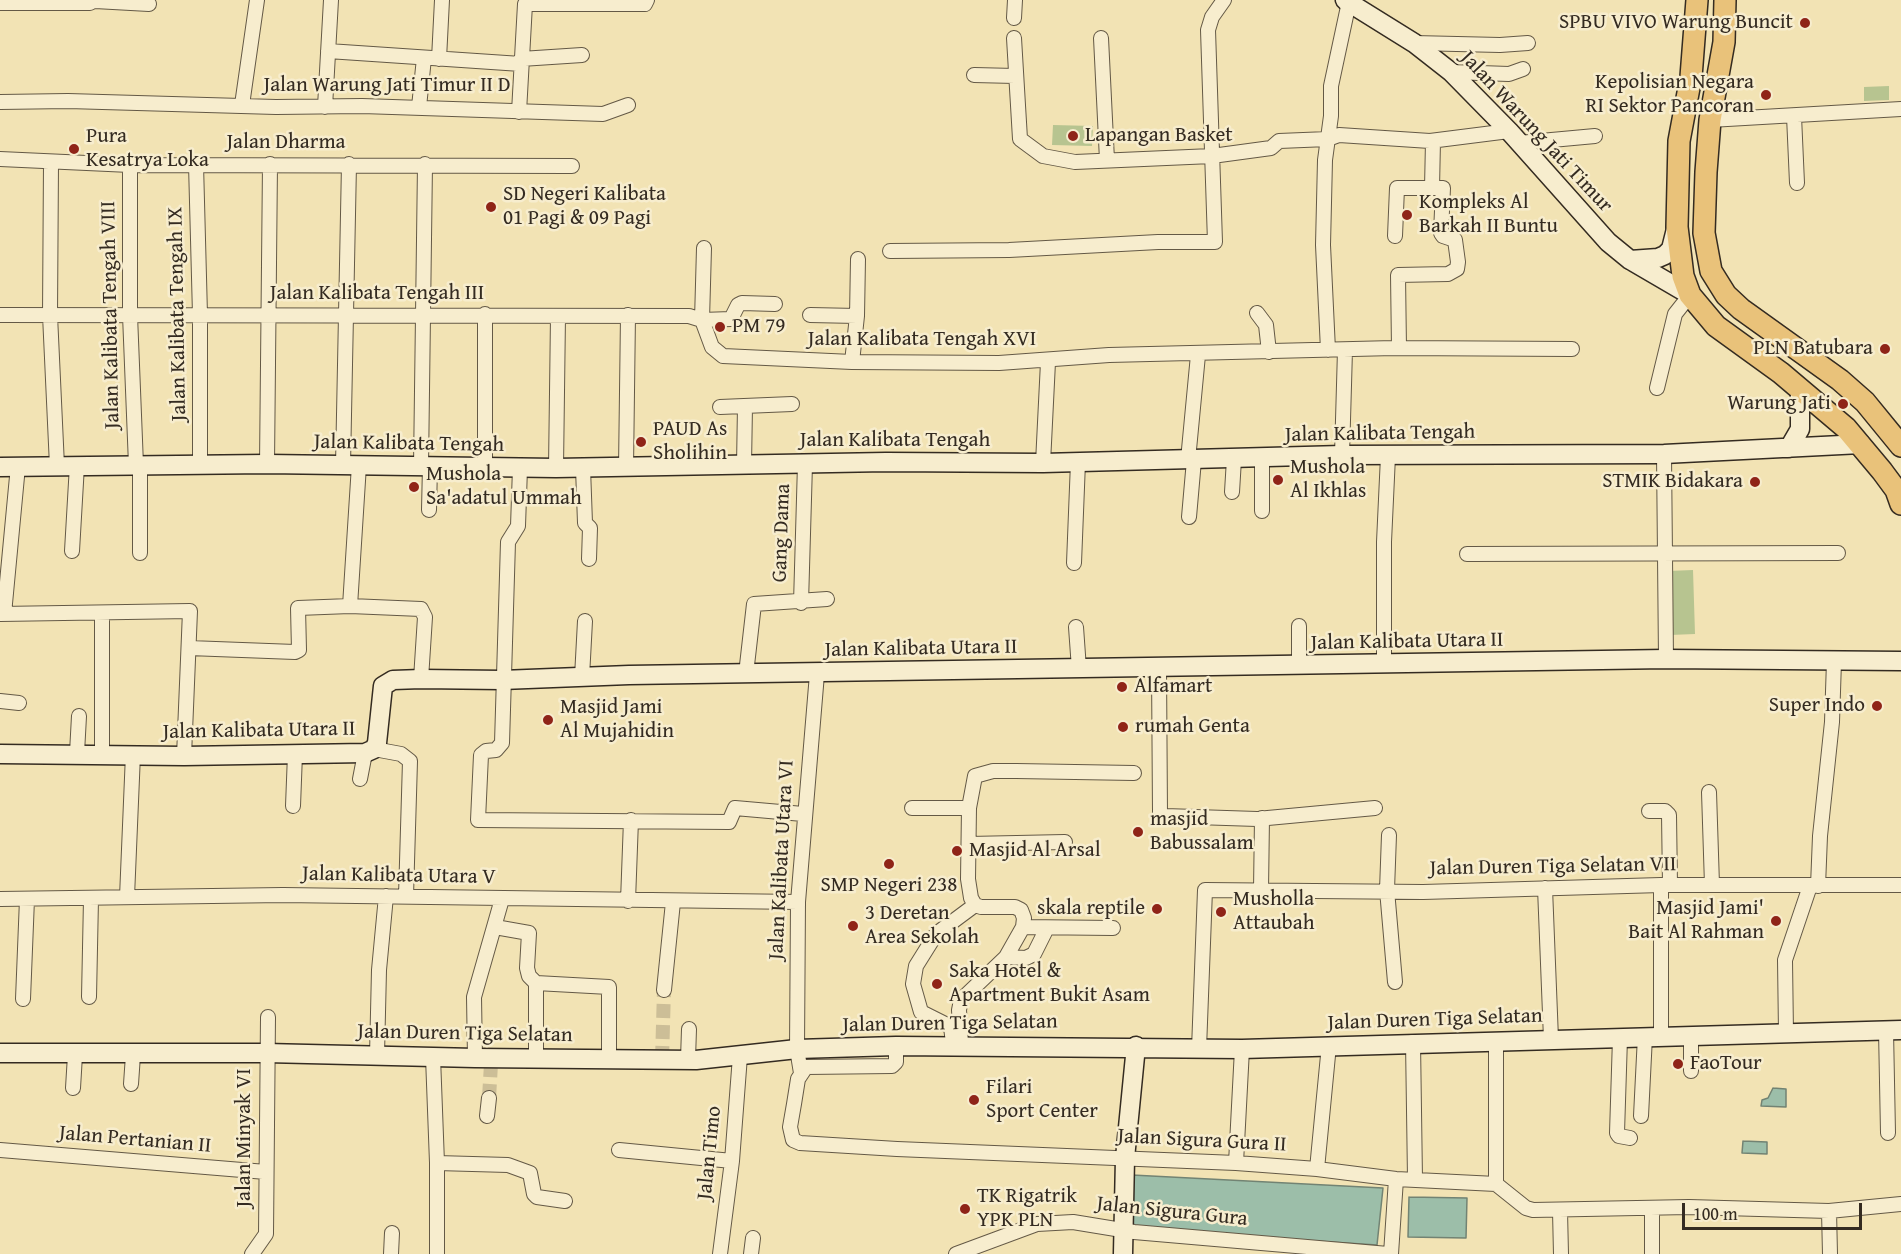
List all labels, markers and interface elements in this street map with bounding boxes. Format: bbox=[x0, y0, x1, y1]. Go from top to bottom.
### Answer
place label: SPBU VIVO Warung Buncit bbox=[1559, 10, 1793, 36]
marker: SPBU VIVO Warung Buncit bbox=[1798, 16, 1812, 30]
street label: Jalan Warung Jati Timur bbox=[1455, 46, 1617, 218]
place label: Kepolisian Negara RI Sektor Pancoran bbox=[1585, 70, 1754, 120]
street label: Jalan Warung Jati Timur II D bbox=[264, 73, 510, 99]
marker: Kepolisian Negara RI Sektor Pancoran bbox=[1759, 88, 1773, 102]
place label: Lapangan Basket bbox=[1085, 123, 1233, 149]
place label: Pura Kesatrya Loka bbox=[86, 124, 209, 174]
marker: Lapangan Basket bbox=[1066, 129, 1080, 143]
street label: Jalan Dharma bbox=[227, 130, 345, 156]
marker: Pura Kesatrya Loka bbox=[67, 142, 81, 156]
place label: SD Negeri Kalibata 01 Pagi & 09 Pagi bbox=[503, 182, 666, 232]
place label: Kompleks Al Barkah II Buntu bbox=[1419, 190, 1558, 240]
marker: SD Negeri Kalibata 01 Pagi & 09 Pagi bbox=[484, 200, 498, 214]
street label: Jalan Kalibata Tengah VIII bbox=[96, 201, 126, 429]
street label: Jalan Kalibata Tengah IX bbox=[164, 207, 192, 421]
marker: Kompleks Al Barkah II Buntu bbox=[1400, 208, 1414, 222]
street label: Jalan Kalibata Tengah III bbox=[270, 281, 484, 307]
place label: PM 79 bbox=[732, 314, 785, 340]
marker: PM 79 bbox=[713, 320, 727, 334]
street label: Jalan Kalibata Tengah XVI bbox=[808, 327, 1036, 353]
place label: PLN Batubara bbox=[1753, 336, 1873, 362]
marker: PLN Batubara bbox=[1878, 342, 1892, 356]
place label: Warung Jati bbox=[1727, 391, 1831, 417]
marker: Warung Jati bbox=[1836, 397, 1850, 411]
place label: PAUD As Sholihin bbox=[653, 417, 727, 467]
street label: Jalan Kalibata Tengah bbox=[1285, 420, 1475, 448]
street label: Jalan Kalibata Tengah bbox=[800, 428, 990, 454]
street label: Jalan Kalibata Tengah bbox=[314, 430, 504, 458]
marker: PAUD As Sholihin bbox=[634, 435, 648, 449]
place label: Mushola Al Ikhlas bbox=[1290, 455, 1366, 505]
place label: Mushola Sa'adatul Ummah bbox=[426, 462, 582, 512]
place label: STMIK Bidakara bbox=[1602, 469, 1743, 495]
marker: Mushola Al Ikhlas bbox=[1271, 473, 1285, 487]
marker: STMIK Bidakara bbox=[1748, 475, 1762, 489]
marker: Mushola Sa'adatul Ummah bbox=[407, 480, 421, 494]
street label: Gang Dama bbox=[768, 483, 796, 583]
street label: Jalan Kalibata Utara II bbox=[1310, 628, 1504, 656]
street label: Jalan Kalibata Utara II bbox=[824, 635, 1018, 663]
place label: Alfamart bbox=[1134, 674, 1212, 700]
marker: Alfamart bbox=[1115, 680, 1129, 694]
place label: Super Indo bbox=[1769, 693, 1865, 719]
place label: Masjid Jami Al Mujahidin bbox=[560, 695, 674, 745]
marker: Super Indo bbox=[1870, 699, 1884, 713]
marker: Masjid Jami Al Mujahidin bbox=[541, 713, 555, 727]
place label: rumah Genta bbox=[1135, 714, 1250, 740]
street label: Jalan Kalibata Utara II bbox=[162, 717, 356, 745]
marker: rumah Genta bbox=[1116, 720, 1130, 734]
street label: Jalan Kalibata Utara VI bbox=[764, 759, 800, 961]
place label: masjid Babussalam bbox=[1150, 807, 1254, 857]
marker: masjid Babussalam bbox=[1131, 825, 1145, 839]
place label: Masjid Al Arsal bbox=[969, 838, 1101, 864]
marker: Masjid Al Arsal bbox=[950, 844, 964, 858]
street label: Jalan Duren Tiga Selatan VII bbox=[1430, 852, 1676, 882]
marker: SMP Negeri 238 bbox=[882, 857, 896, 871]
street label: Jalan Kalibata Utara V bbox=[302, 862, 496, 890]
place label: SMP Negeri 238 bbox=[821, 873, 957, 899]
place label: Musholla Attaubah bbox=[1233, 887, 1314, 937]
place label: skala reptile bbox=[1037, 896, 1145, 922]
place label: Masjid Jami' Bait Al Rahman bbox=[1628, 896, 1764, 946]
place label: 3 Deretan Area Sekolah bbox=[865, 901, 979, 951]
marker: skala reptile bbox=[1150, 902, 1164, 916]
marker: Musholla Attaubah bbox=[1214, 905, 1228, 919]
marker: Masjid Jami' Bait Al Rahman bbox=[1769, 914, 1783, 928]
marker: 3 Deretan Area Sekolah bbox=[846, 919, 860, 933]
place label: Saka Hotel & Apartment Bukit Asam bbox=[949, 959, 1150, 1009]
marker: Saka Hotel & Apartment Bukit Asam bbox=[930, 977, 944, 991]
street label: Jalan Duren Tiga Selatan bbox=[1327, 1004, 1543, 1036]
street label: Jalan Duren Tiga Selatan bbox=[842, 1010, 1058, 1038]
street label: Jalan Duren Tiga Selatan bbox=[357, 1020, 573, 1048]
place label: FaoTour bbox=[1690, 1051, 1762, 1077]
marker: FaoTour bbox=[1671, 1057, 1685, 1071]
street label: Jalan Minyak VI bbox=[232, 1068, 258, 1208]
place label: Filari Sport Center bbox=[986, 1075, 1098, 1125]
marker: Filari Sport Center bbox=[967, 1093, 981, 1107]
street label: Jalan Timo bbox=[693, 1105, 727, 1201]
street label: Jalan Pertanian II bbox=[58, 1121, 212, 1159]
street label: Jalan Sigura Gura II bbox=[1117, 1124, 1287, 1158]
place label: TK Rigatrik YPK PLN bbox=[977, 1184, 1077, 1234]
scale bar bbox=[1685, 1191, 1865, 1229]
street label: Jalan Sigura Gura bbox=[1095, 1192, 1249, 1232]
text: 100 m bbox=[1693, 1200, 1738, 1227]
marker: TK Rigatrik YPK PLN bbox=[958, 1202, 972, 1216]

